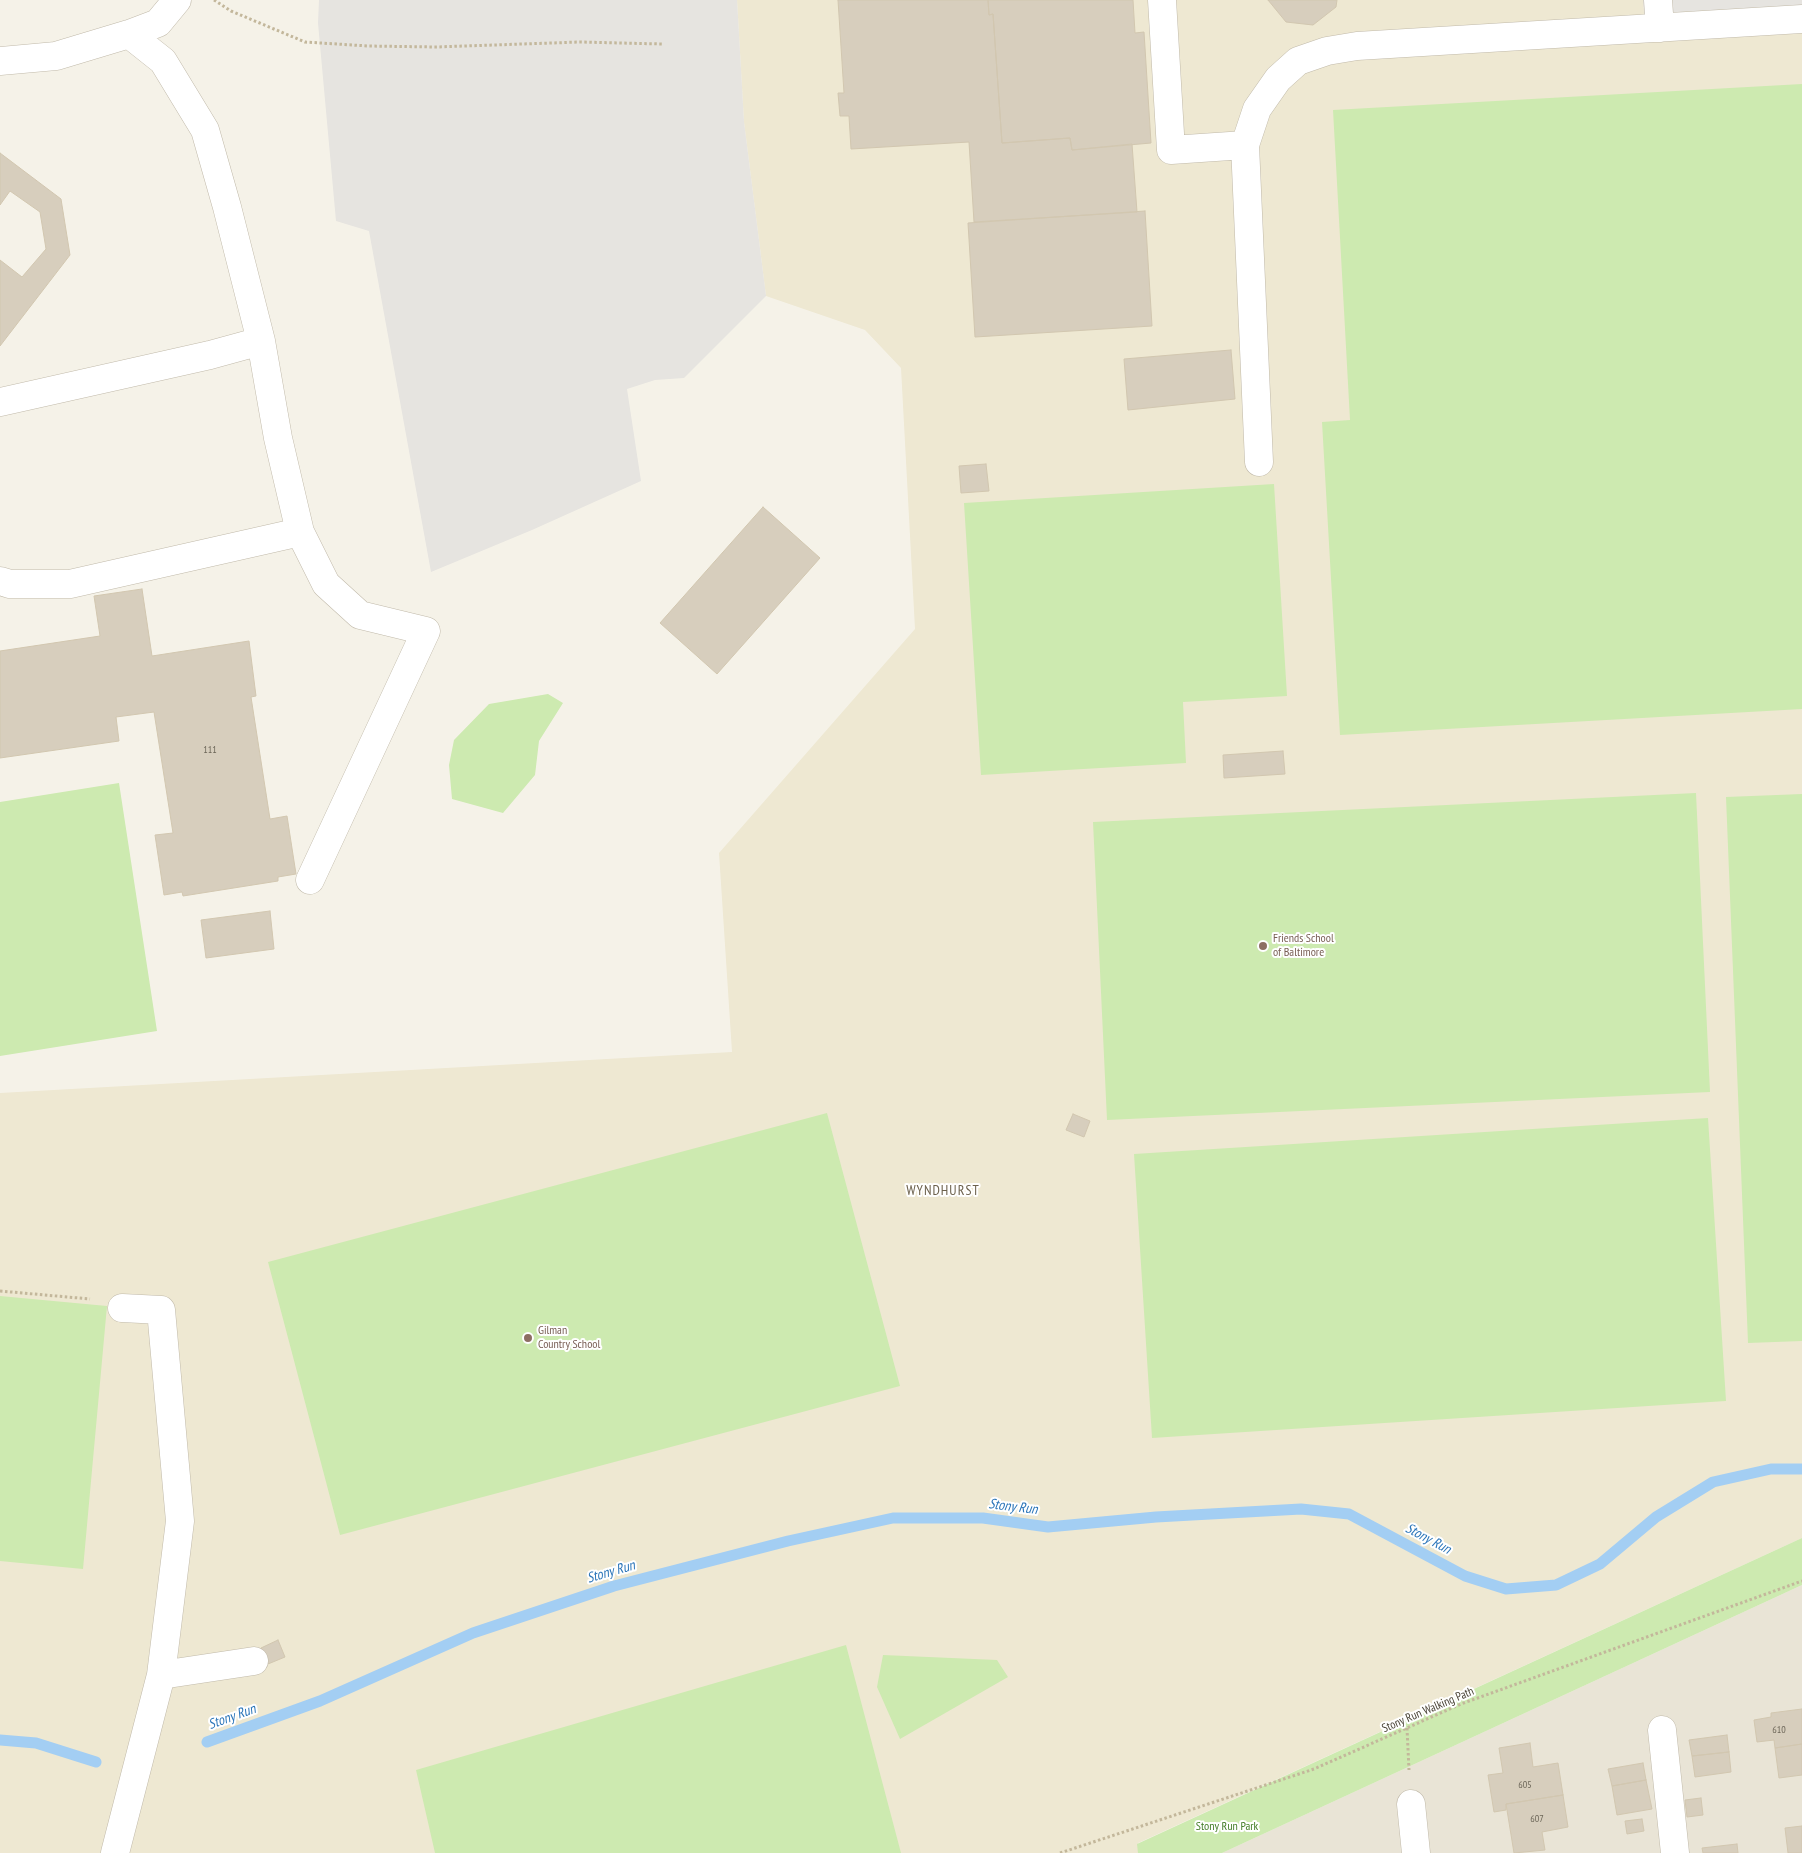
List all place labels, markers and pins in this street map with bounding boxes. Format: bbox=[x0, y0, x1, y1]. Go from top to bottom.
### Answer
place label: Friends School of Baltimore bbox=[1273, 932, 1334, 960]
marker: Friends School of Baltimore bbox=[1257, 940, 1269, 952]
place label: Gilman Country School bbox=[538, 1324, 600, 1352]
marker: Gilman Country School bbox=[522, 1332, 534, 1344]

